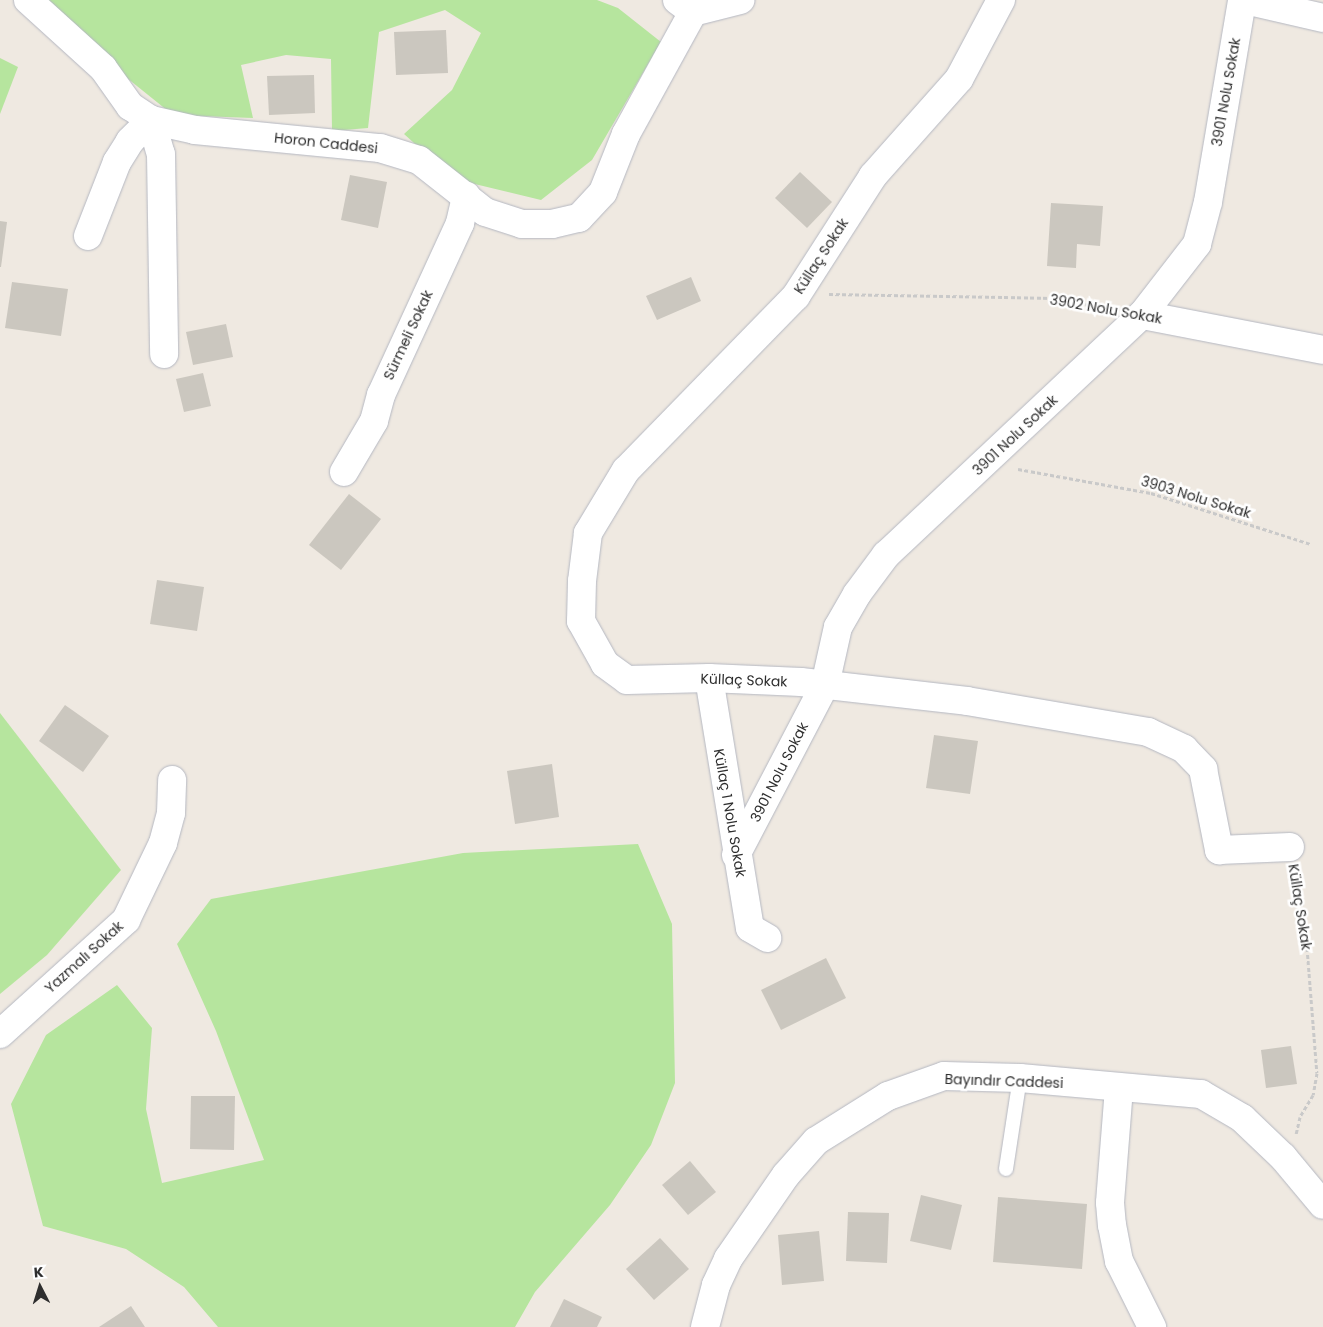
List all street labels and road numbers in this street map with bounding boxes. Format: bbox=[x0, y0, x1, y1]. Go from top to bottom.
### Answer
street label: 3901 Nolu Sokak bbox=[1208, 36, 1244, 148]
street label: Horon Caddesi bbox=[273, 129, 379, 157]
street label: Küllaç Sokak bbox=[790, 215, 852, 297]
street label: Sürmeli Sokak bbox=[380, 287, 436, 383]
street label: 3902 Nolu Sokak bbox=[1049, 291, 1163, 327]
street label: 3901 Nolu Sokak bbox=[969, 391, 1061, 479]
street label: 3903 Nolu Sokak bbox=[1139, 472, 1253, 522]
street label: Küllaç Sokak bbox=[700, 670, 788, 690]
street label: 3901 Nolu Sokak bbox=[747, 719, 811, 825]
street label: Küllaç 1 Nolu Sokak bbox=[710, 747, 750, 879]
street label: Küllaç Sokak bbox=[1285, 863, 1315, 951]
street label: Yazmalı Sokak bbox=[41, 917, 127, 997]
street label: Bayındır Caddesi bbox=[944, 1071, 1064, 1091]

